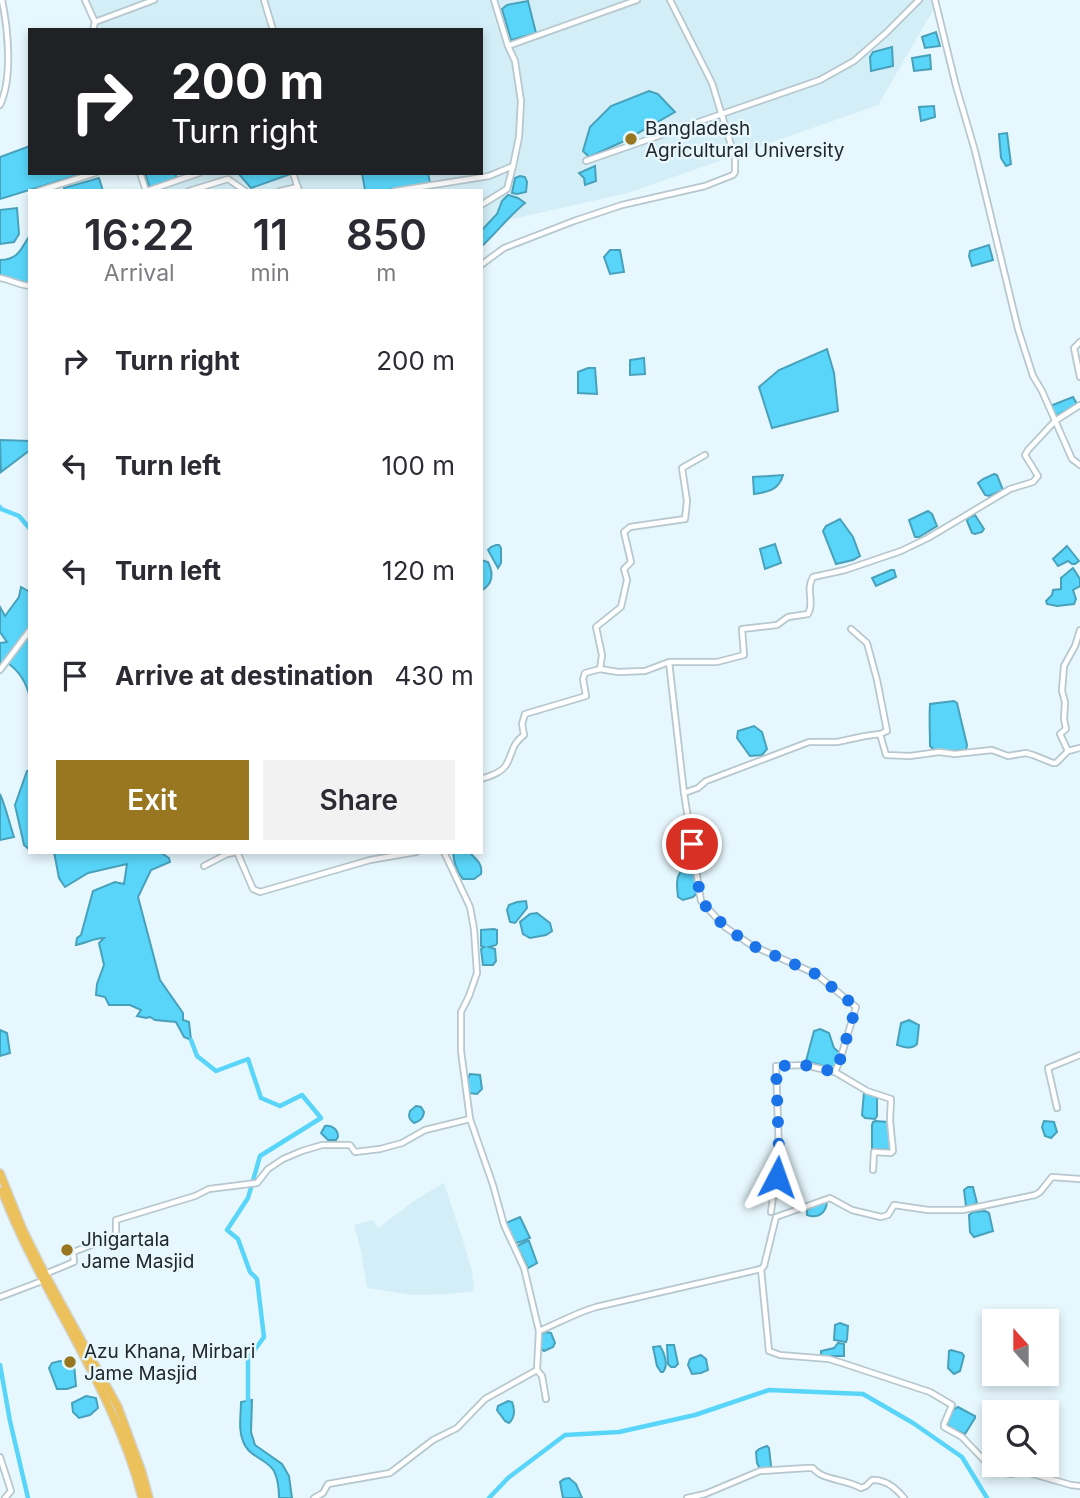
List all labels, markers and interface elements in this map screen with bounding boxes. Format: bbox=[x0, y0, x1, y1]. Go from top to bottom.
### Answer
text: 200 m bbox=[171, 52, 324, 111]
icon: right bbox=[56, 56, 147, 147]
text: Turn right bbox=[171, 112, 318, 151]
place label: Bangladesh Agricultural University bbox=[645, 117, 845, 162]
marker: Bangladesh Agricultural University bbox=[623, 131, 639, 147]
text: 16:22 bbox=[84, 209, 194, 260]
text: 11 bbox=[252, 209, 288, 260]
text: 850 bbox=[346, 209, 427, 260]
text: Arrival bbox=[104, 259, 175, 287]
text: min bbox=[251, 259, 290, 287]
text: m bbox=[376, 259, 396, 287]
icon: right bbox=[56, 342, 94, 380]
text: Turn right bbox=[115, 345, 240, 376]
text: 200 m bbox=[376, 345, 455, 376]
icon: left bbox=[56, 447, 94, 485]
text: Turn left bbox=[115, 450, 221, 481]
text: 100 m bbox=[382, 450, 455, 481]
icon: left bbox=[56, 552, 94, 590]
text: Turn left bbox=[115, 555, 221, 586]
text: 120 m bbox=[382, 555, 455, 586]
icon: arrive bbox=[56, 657, 94, 695]
text: Arrive at destination bbox=[115, 660, 374, 691]
text: 430 m bbox=[395, 660, 474, 691]
button: Exit bbox=[56, 760, 249, 840]
button: Share bbox=[263, 760, 455, 840]
pin bbox=[662, 814, 722, 874]
icon: arrive bbox=[673, 825, 711, 863]
position arrow bbox=[740, 1140, 814, 1214]
place label: Jhigartala Jame Masjid bbox=[81, 1228, 194, 1273]
marker: Jhigartala Jame Masjid bbox=[59, 1242, 75, 1258]
north arrow bbox=[982, 1309, 1059, 1386]
map controls bbox=[982, 1309, 1059, 1477]
place label: Azu Khana, Mirbari Jame Masjid bbox=[84, 1340, 255, 1385]
marker: Azu Khana, Mirbari Jame Masjid bbox=[62, 1354, 78, 1370]
button: search bbox=[982, 1400, 1059, 1477]

